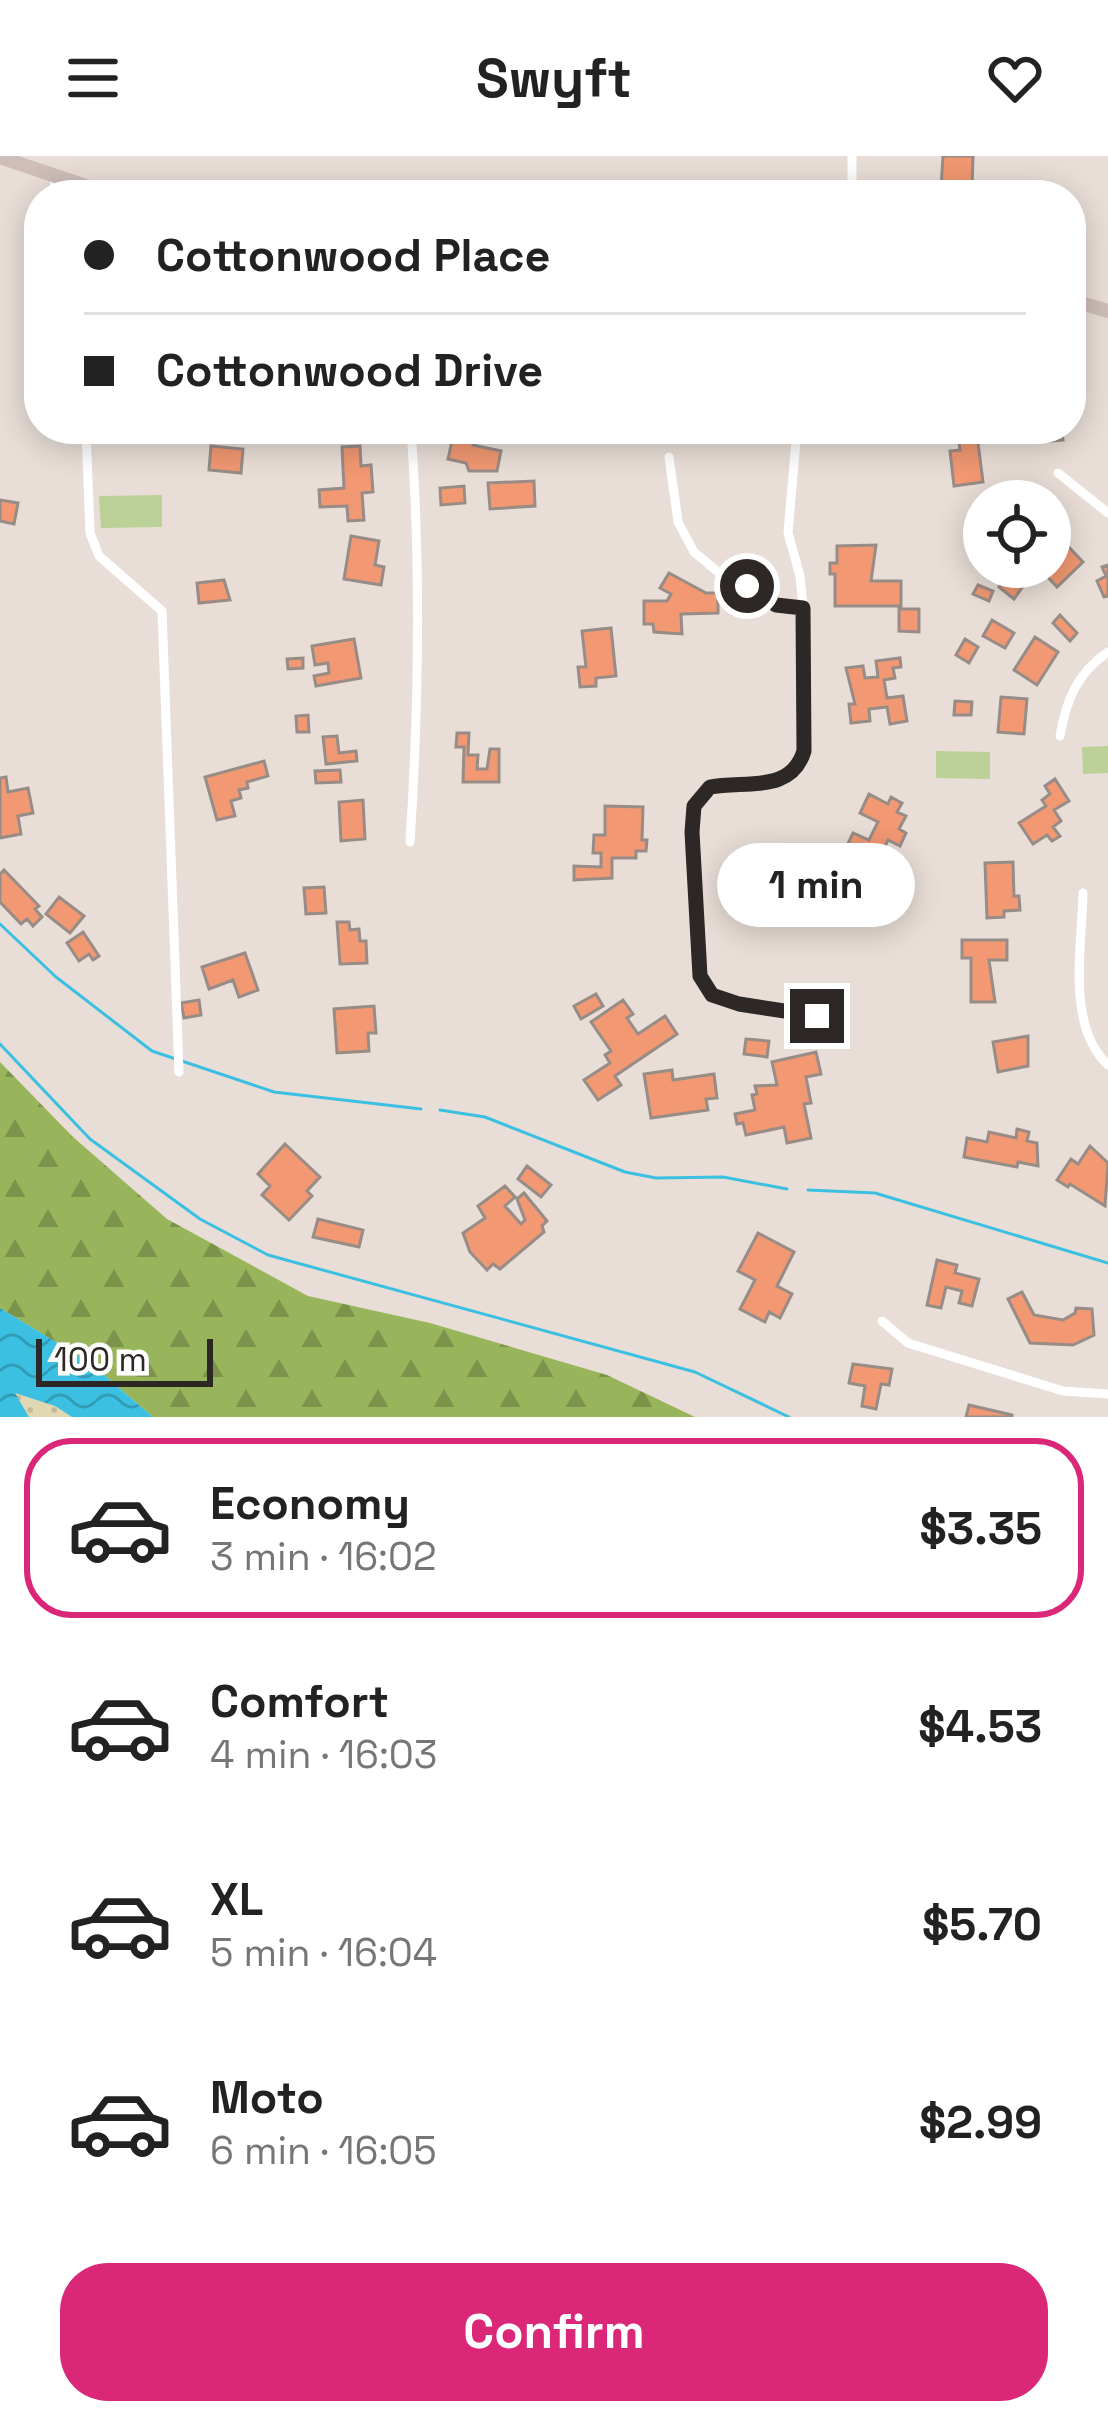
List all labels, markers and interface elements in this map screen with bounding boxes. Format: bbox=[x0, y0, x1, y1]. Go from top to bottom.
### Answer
text: Swyft bbox=[476, 44, 632, 113]
icon: menu bbox=[60, 45, 126, 111]
icon: heart bbox=[982, 45, 1048, 111]
text: Cottonwood Place bbox=[156, 227, 550, 284]
text: Cottonwood Drive bbox=[156, 342, 543, 399]
map controls bbox=[963, 480, 1071, 588]
button: locate bbox=[963, 480, 1071, 588]
route start bbox=[720, 559, 774, 613]
callout: 1 min bbox=[718, 842, 916, 926]
text: 1 min bbox=[768, 860, 864, 909]
route end bbox=[790, 989, 844, 1043]
scale bar bbox=[36, 1333, 213, 1386]
text: 100 m bbox=[54, 1339, 147, 1381]
icon: car bbox=[66, 1474, 174, 1582]
text: Economy bbox=[210, 1475, 410, 1532]
text: $3.35 bbox=[920, 1500, 1042, 1557]
text: 3 min · 16:02 bbox=[210, 1532, 436, 1581]
icon: car bbox=[66, 1672, 174, 1780]
text: Comfort bbox=[210, 1673, 389, 1730]
text: $4.53 bbox=[918, 1698, 1042, 1755]
text: 4 min · 16:03 bbox=[210, 1730, 437, 1779]
icon: car bbox=[66, 1870, 174, 1978]
text: XL bbox=[210, 1871, 263, 1928]
text: $5.70 bbox=[922, 1896, 1042, 1953]
text: 5 min · 16:04 bbox=[210, 1928, 437, 1977]
icon: car bbox=[66, 2068, 174, 2176]
text: Moto bbox=[210, 2069, 324, 2126]
text: $2.99 bbox=[919, 2094, 1042, 2151]
text: 6 min · 16:05 bbox=[210, 2126, 437, 2175]
button: Confirm bbox=[60, 2263, 1048, 2401]

